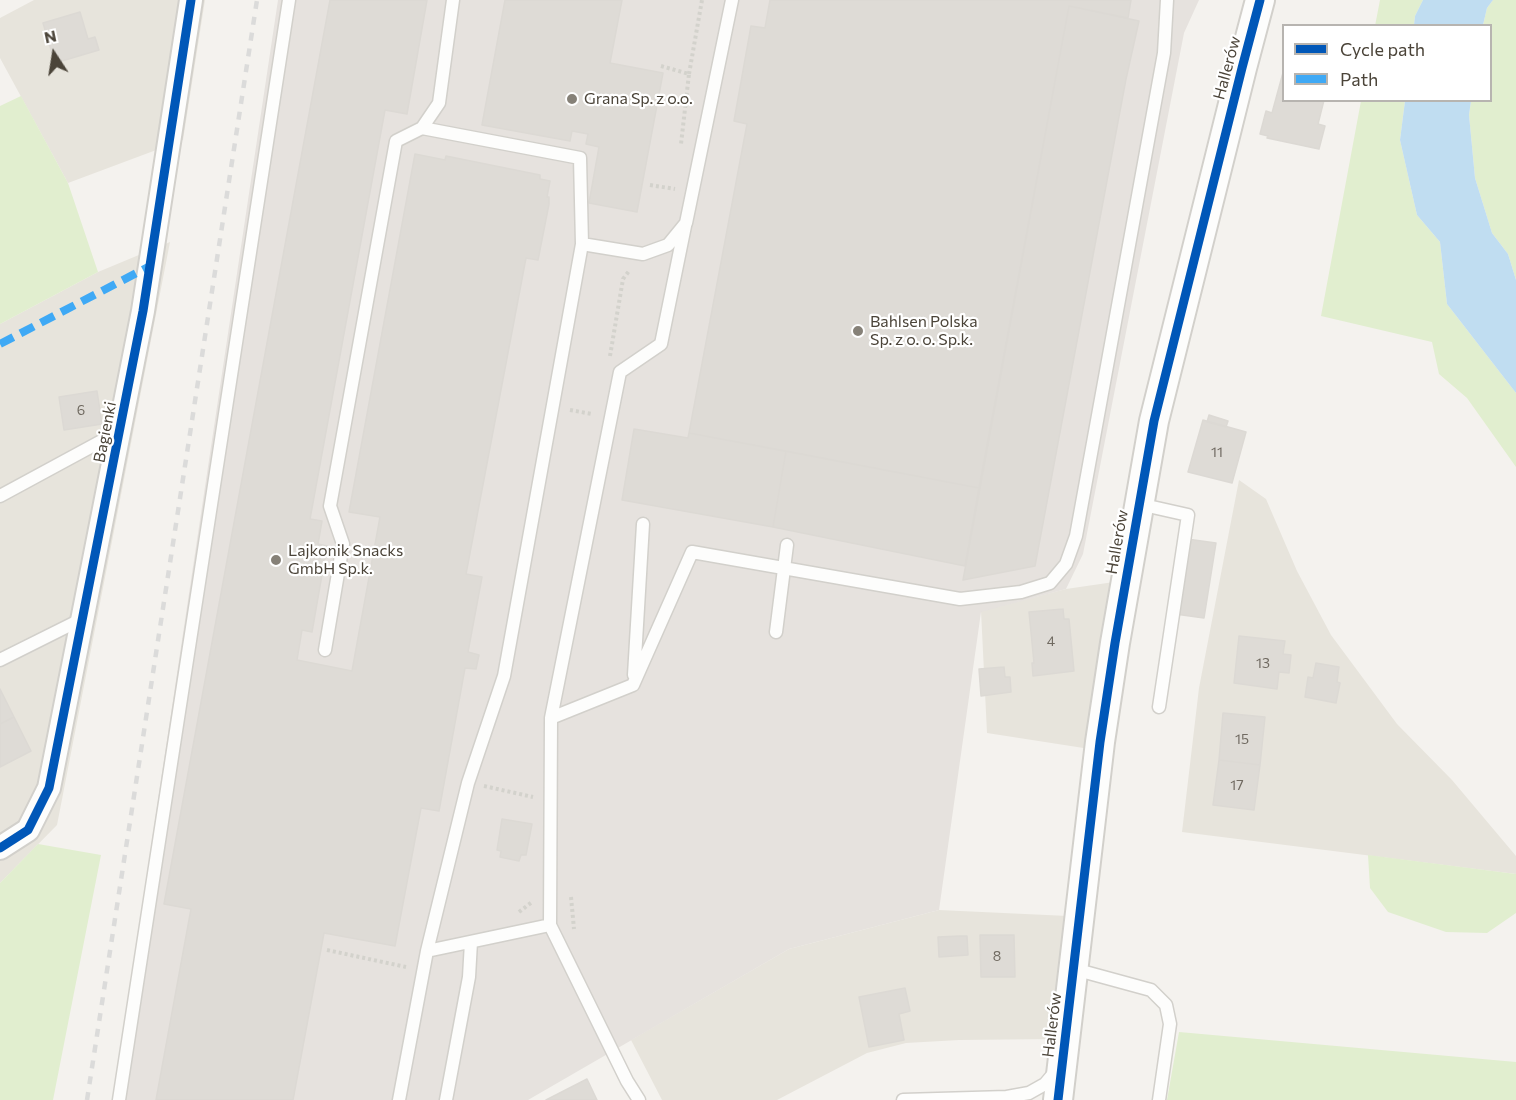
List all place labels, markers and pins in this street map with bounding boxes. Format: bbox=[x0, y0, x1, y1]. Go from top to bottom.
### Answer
place label: Grana Sp. z o.o. bbox=[584, 89, 693, 109]
marker: Grana Sp. z o.o. bbox=[565, 92, 579, 106]
place label: Bahlsen Polska Sp. z o. o. Sp.k. bbox=[870, 312, 978, 350]
marker: Bahlsen Polska Sp. z o. o. Sp.k. bbox=[851, 324, 865, 338]
place label: Lajkonik Snacks GmbH Sp.k. bbox=[288, 541, 403, 579]
marker: Lajkonik Snacks GmbH Sp.k. bbox=[269, 553, 283, 567]

